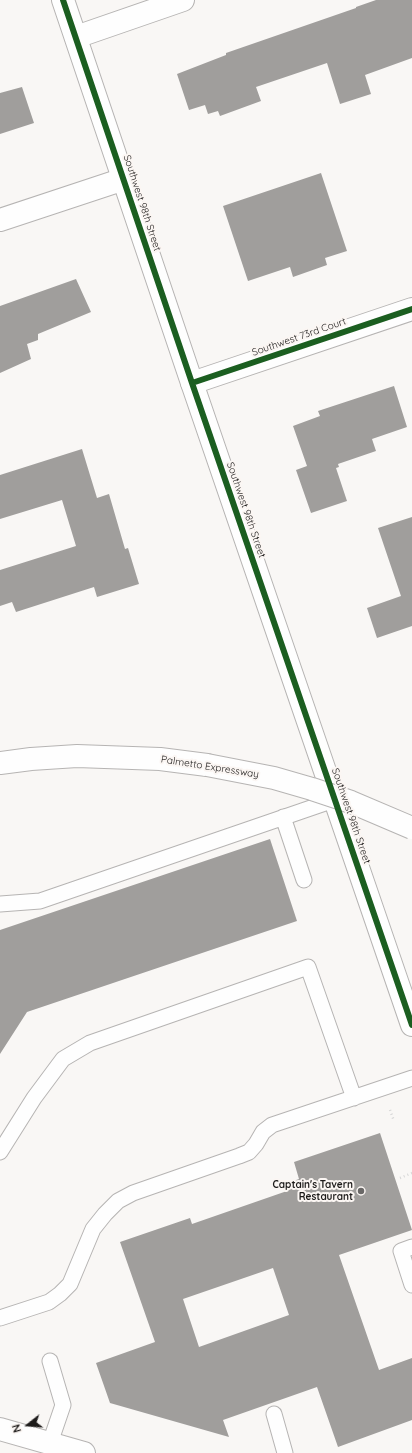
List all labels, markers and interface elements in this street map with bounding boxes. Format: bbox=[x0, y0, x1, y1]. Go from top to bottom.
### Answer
street label: Southwest 98th Street bbox=[121, 153, 163, 253]
street label: Southwest 73rd Court bbox=[250, 315, 348, 359]
street label: Southwest 98th Street bbox=[224, 461, 268, 559]
street label: Palmetto Expressway bbox=[160, 753, 260, 781]
street label: Southwest 98th Street bbox=[329, 767, 373, 865]
place label: Captain's Tavern Restaurant bbox=[273, 1179, 353, 1202]
marker: Captain's Tavern Restaurant bbox=[356, 1186, 366, 1196]
north arrow bbox=[8, 1405, 48, 1445]
text: N bbox=[9, 1423, 24, 1434]

